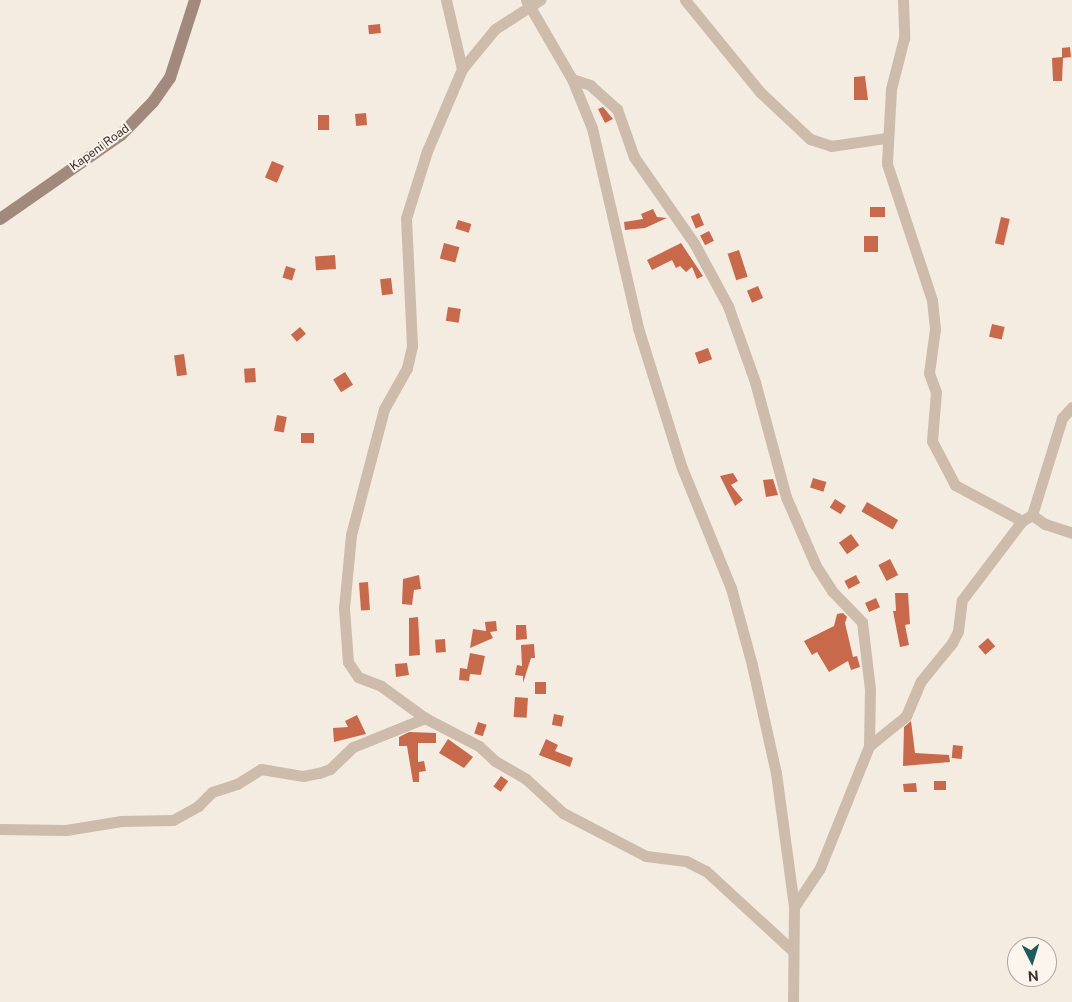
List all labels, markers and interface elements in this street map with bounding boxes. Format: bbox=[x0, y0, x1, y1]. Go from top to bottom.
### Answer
street label: Kapeni Road bbox=[67, 122, 133, 174]
north arrow bbox=[1007, 937, 1057, 987]
text: N bbox=[1027, 967, 1039, 984]

